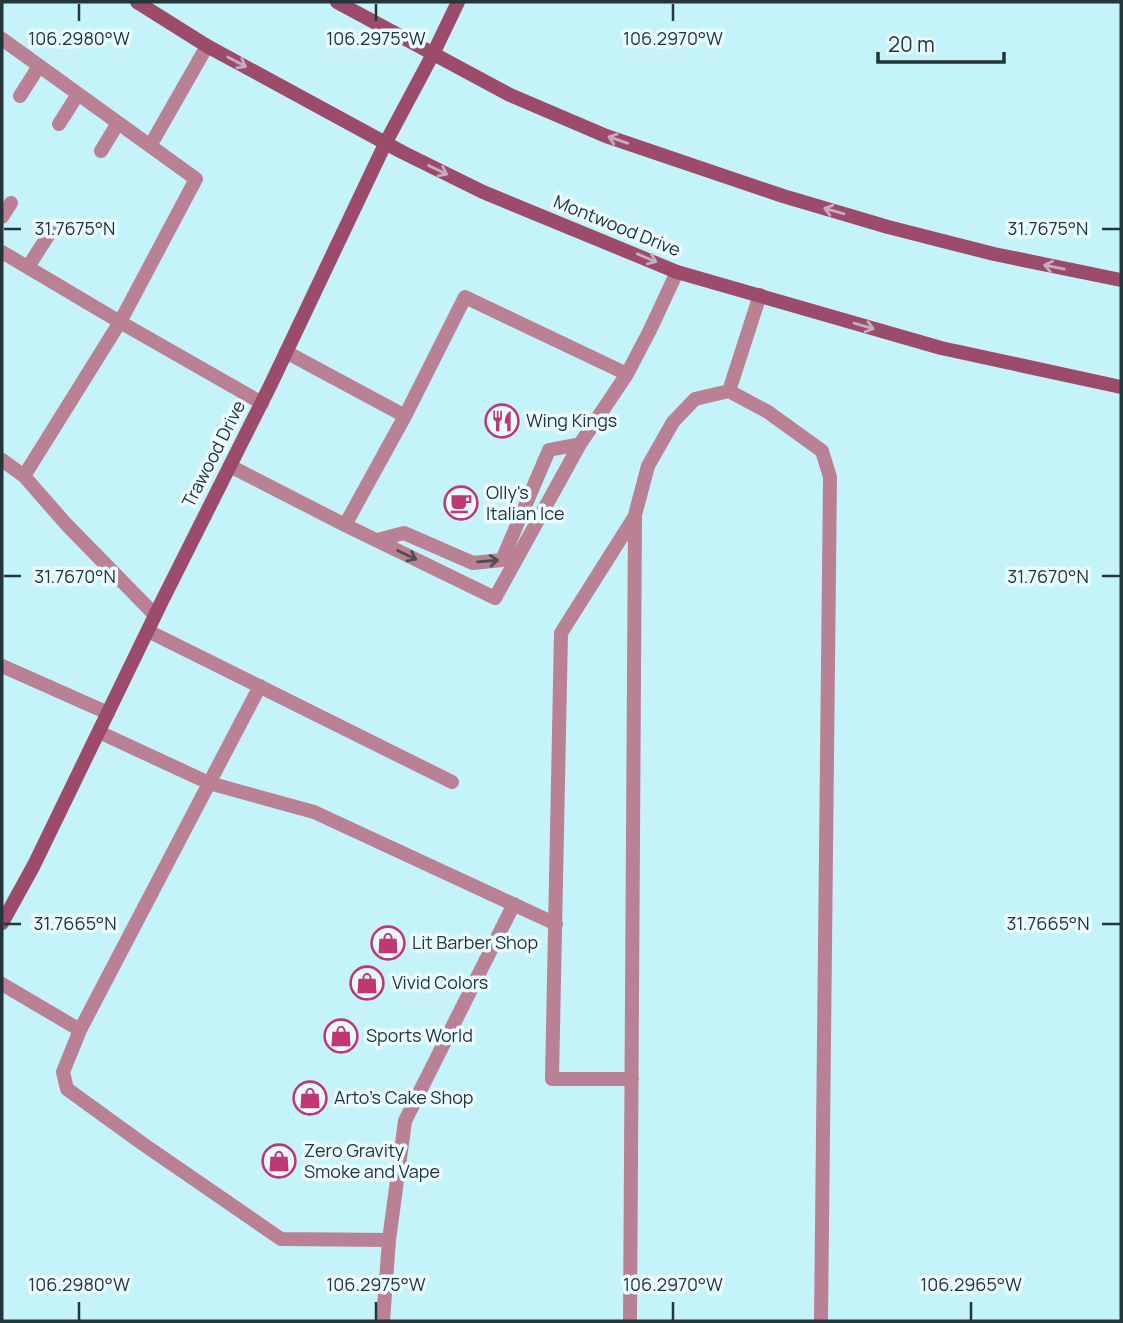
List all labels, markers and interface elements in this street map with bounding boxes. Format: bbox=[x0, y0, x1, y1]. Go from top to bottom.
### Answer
scale bar bbox=[878, 21, 1004, 65]
text: 106.2980°W bbox=[28, 26, 130, 50]
text: 106.2975°W bbox=[326, 26, 426, 50]
text: 106.2970°W bbox=[623, 26, 723, 50]
text: 20 m bbox=[888, 30, 935, 58]
one-way arrow bbox=[226, 56, 247, 69]
one-way arrow bbox=[607, 133, 629, 145]
one-way arrow bbox=[427, 163, 447, 177]
street label: Montwood Drive bbox=[550, 189, 684, 261]
one-way arrow bbox=[823, 203, 845, 216]
text: 31.7675°N bbox=[35, 216, 115, 240]
text: 31.7675°N bbox=[1008, 216, 1088, 240]
one-way arrow bbox=[636, 253, 657, 266]
one-way arrow bbox=[1043, 260, 1066, 273]
one-way arrow bbox=[853, 320, 875, 333]
street label: Trawood Drive bbox=[176, 396, 250, 511]
restaurant icon: Wing Kings bbox=[483, 402, 521, 440]
place label: Wing Kings bbox=[526, 408, 617, 432]
place label: Olly's Italian Ice bbox=[486, 480, 565, 525]
cafe icon: Olly's Italian Ice bbox=[442, 484, 480, 522]
one-way arrow bbox=[396, 548, 417, 562]
one-way arrow bbox=[476, 554, 499, 567]
text: 31.7670°N bbox=[34, 564, 116, 588]
text: 31.7670°N bbox=[1007, 564, 1089, 588]
text: 31.7665°N bbox=[33, 911, 117, 935]
text: 31.7665°N bbox=[1006, 911, 1090, 935]
shop icon: Lit Barber Shop bbox=[369, 924, 407, 962]
place label: Lit Barber Shop bbox=[412, 930, 538, 954]
shop icon: Vivid Colors bbox=[348, 964, 386, 1002]
place label: Vivid Colors bbox=[392, 970, 488, 994]
shop icon: Sports World bbox=[322, 1017, 360, 1055]
place label: Sports World bbox=[366, 1023, 473, 1047]
shop icon: Arto's Cake Shop bbox=[291, 1079, 329, 1117]
place label: Arto's Cake Shop bbox=[334, 1085, 473, 1109]
place label: Zero Gravity Smoke and Vape bbox=[304, 1138, 440, 1183]
shop icon: Zero Gravity Smoke and Vape bbox=[260, 1142, 298, 1180]
text: 106.2980°W bbox=[28, 1272, 130, 1296]
text: 106.2975°W bbox=[326, 1272, 426, 1296]
text: 106.2970°W bbox=[623, 1272, 723, 1296]
text: 106.2965°W bbox=[920, 1272, 1022, 1296]

